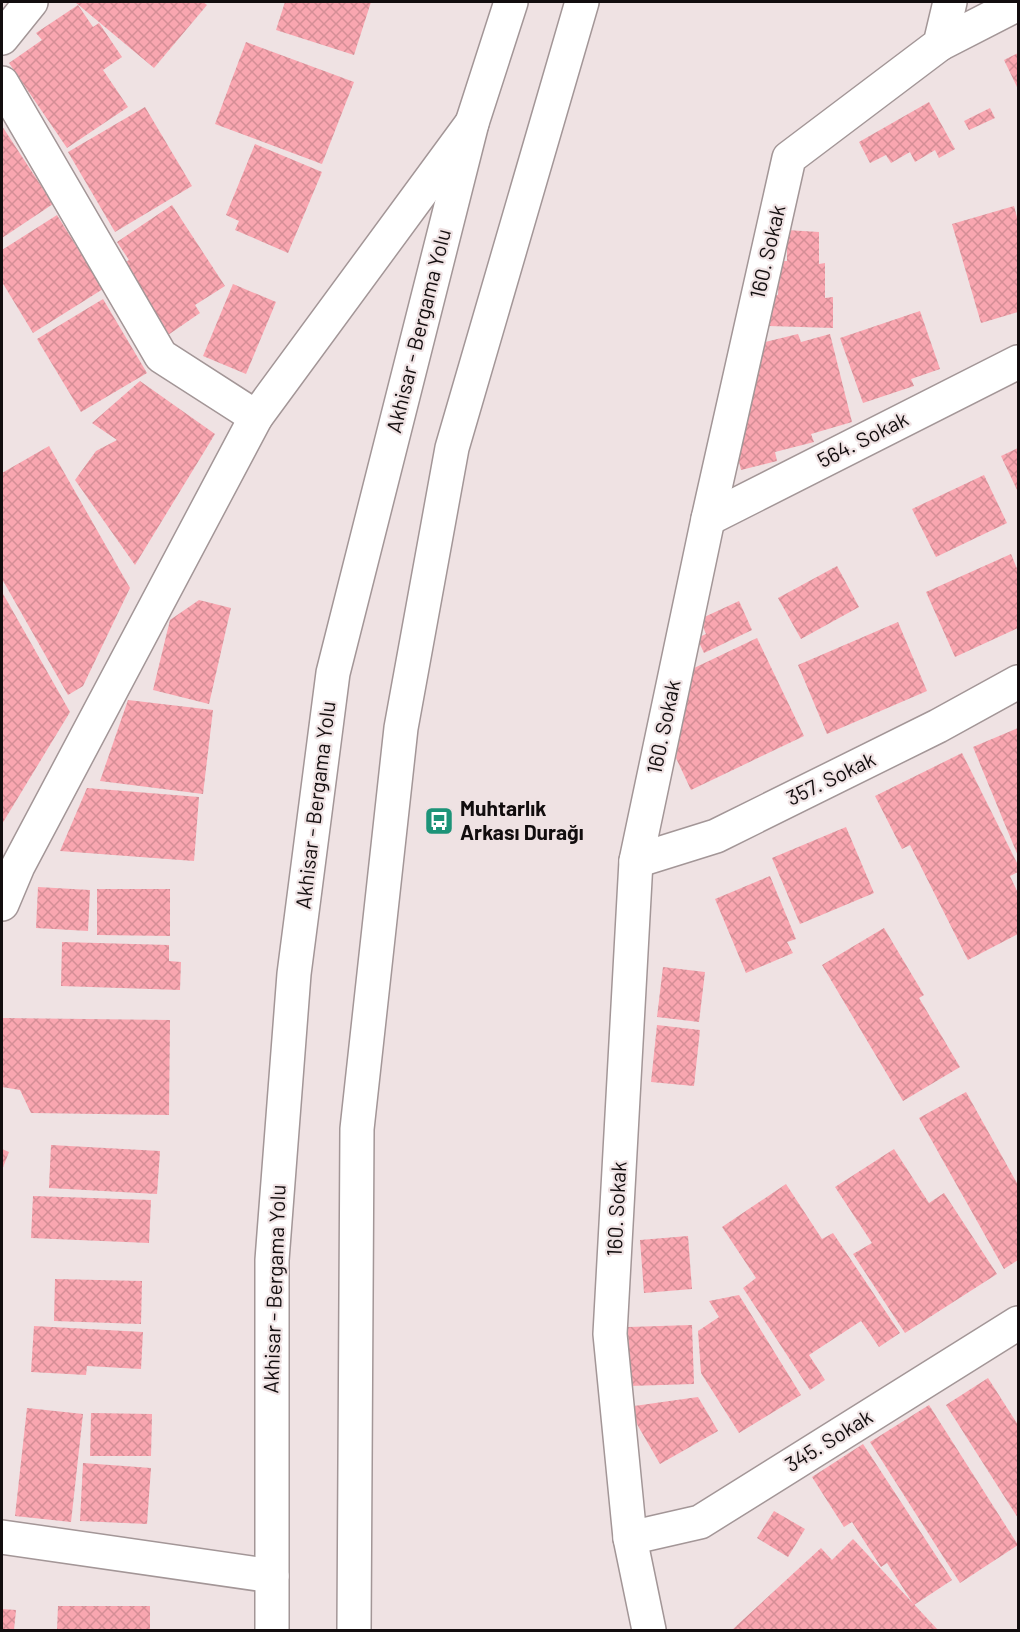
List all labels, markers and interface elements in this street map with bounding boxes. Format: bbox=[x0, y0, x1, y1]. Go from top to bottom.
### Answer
street label: 160. Sokak bbox=[744, 202, 789, 301]
street label: Akhisar - Bergama Yolu bbox=[380, 226, 455, 435]
street label: 564. Sokak bbox=[813, 405, 912, 472]
street label: 160. Sokak bbox=[640, 677, 685, 776]
street label: Akhisar - Bergama Yolu bbox=[289, 699, 340, 910]
street label: 357. Sokak bbox=[782, 745, 879, 810]
place label: Muhtarlık Arkası Durağı bbox=[460, 795, 584, 844]
bus stop icon: Muhtarlık Arkası Durağı bbox=[423, 805, 455, 837]
street label: 160. Sokak bbox=[601, 1161, 630, 1257]
street label: Akhisar - Bergama Yolu bbox=[257, 1184, 290, 1394]
street label: 345. Sokak bbox=[780, 1403, 877, 1476]

